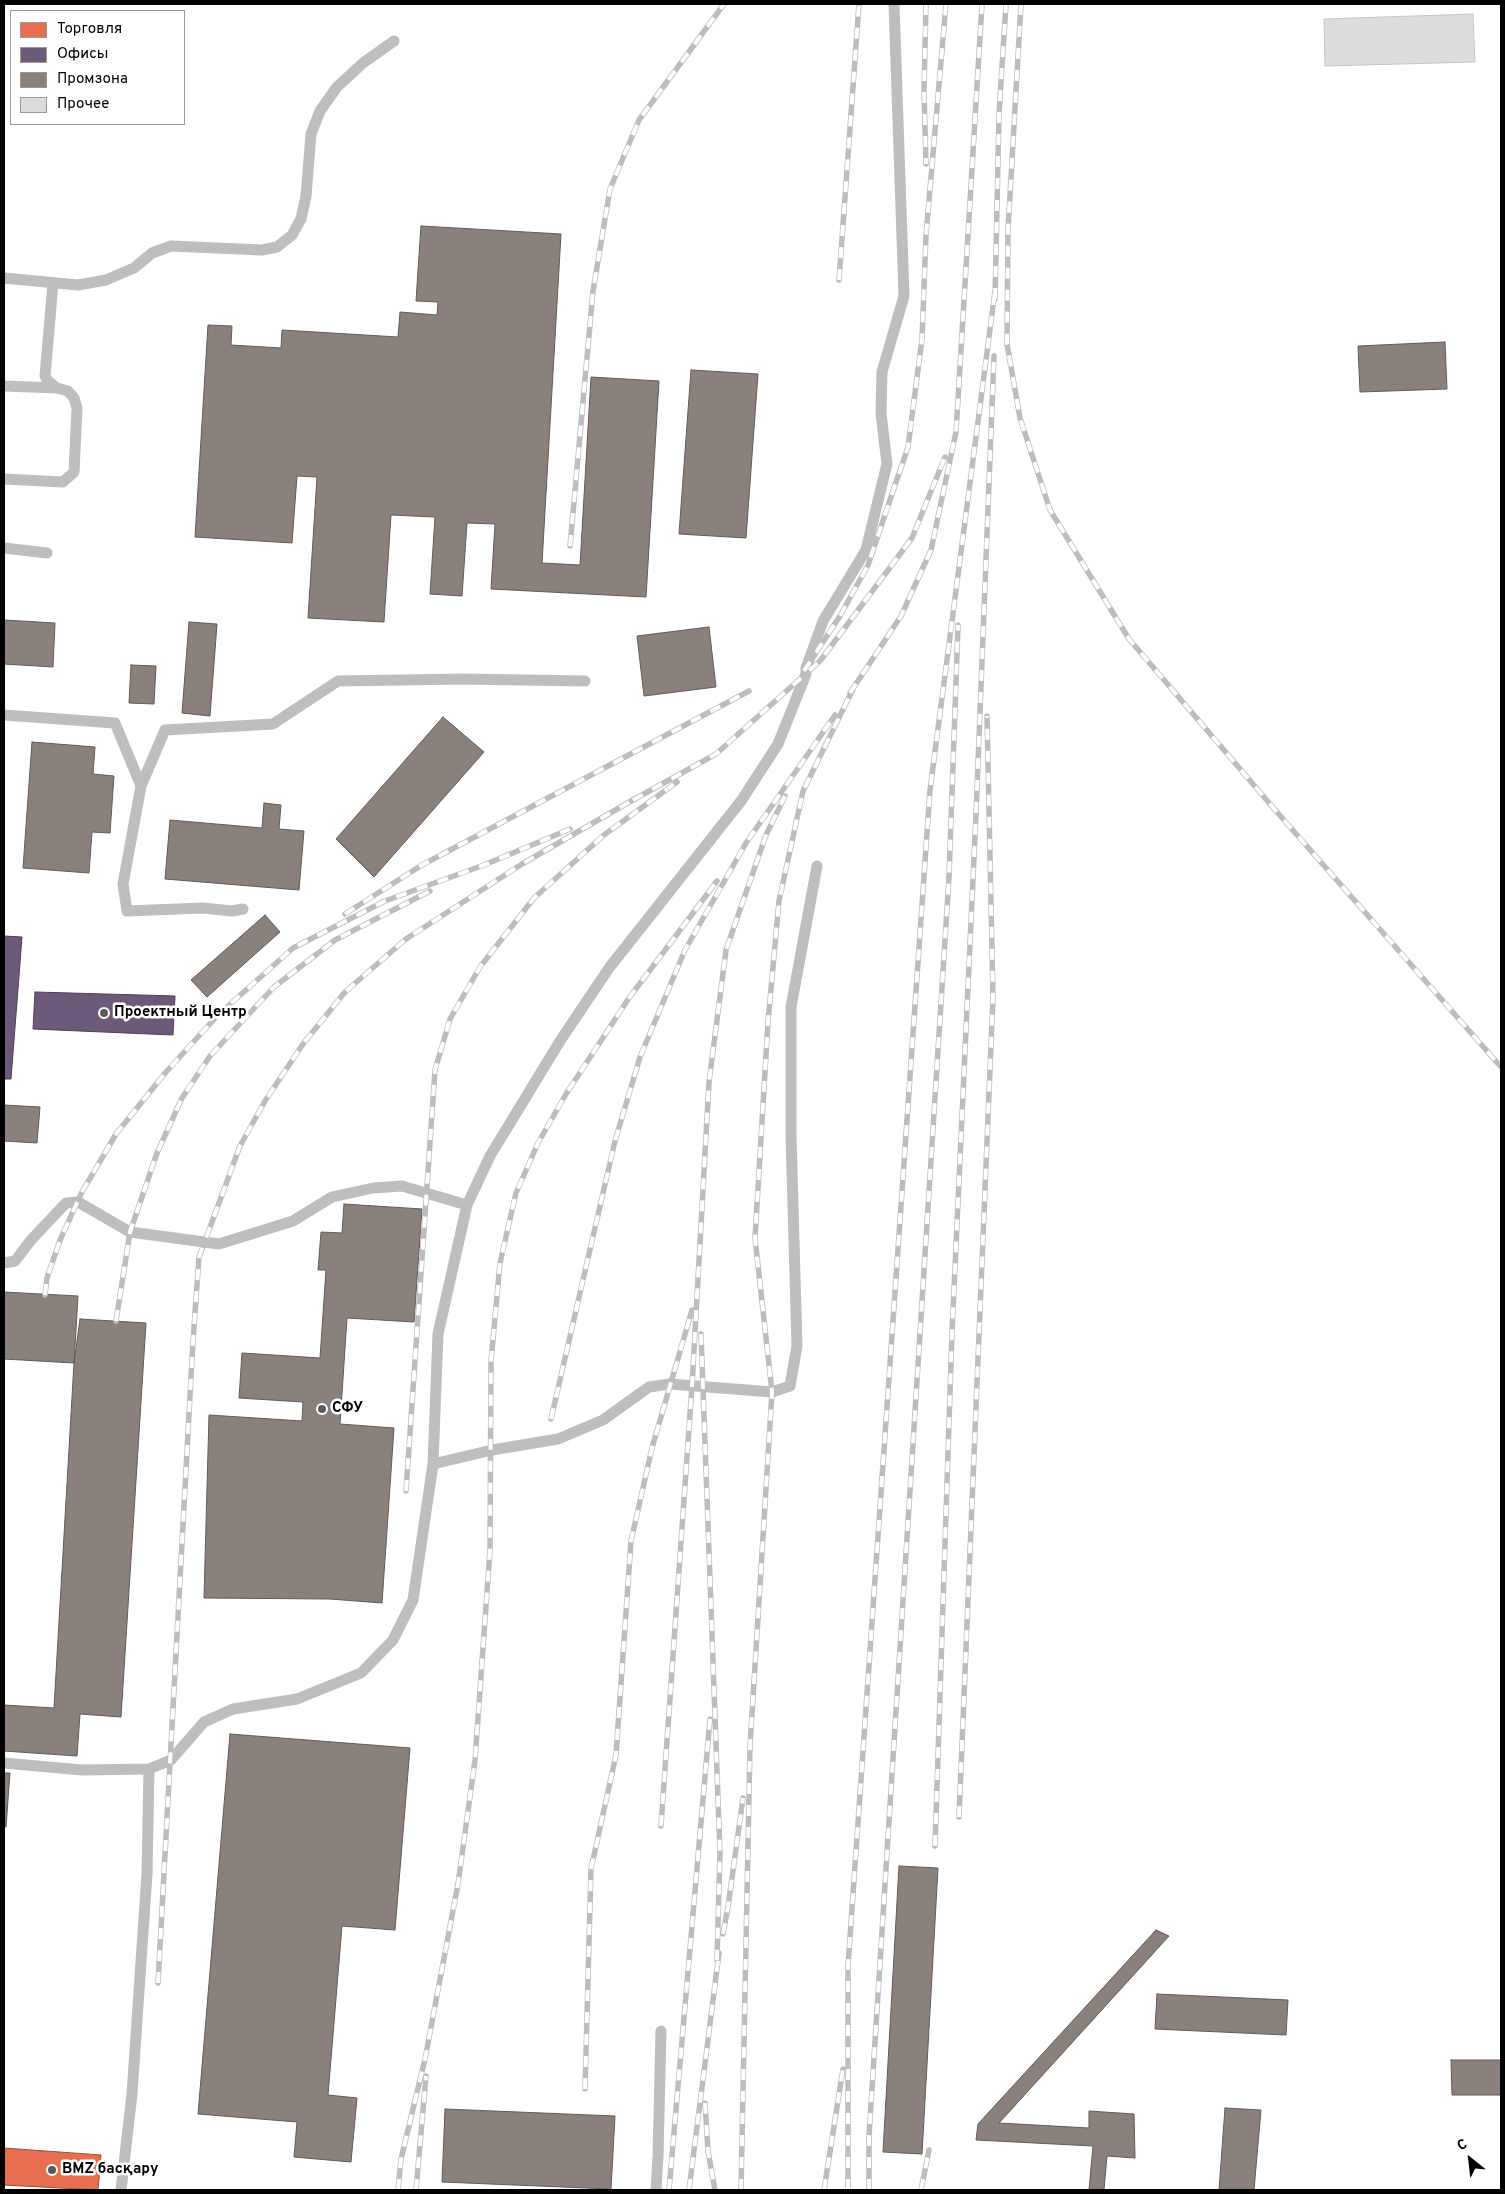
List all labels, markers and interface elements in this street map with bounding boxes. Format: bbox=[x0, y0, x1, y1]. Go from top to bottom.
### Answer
legend bbox=[10, 10, 185, 125]
text: Торговля bbox=[57, 20, 122, 39]
text: Офисы bbox=[57, 45, 108, 64]
text: Промзона bbox=[57, 70, 128, 89]
text: Прочее bbox=[57, 95, 109, 114]
place label: Проектный Центр bbox=[114, 1004, 247, 1022]
marker: Проектный Центр bbox=[98, 1007, 110, 1019]
place label: СФУ bbox=[332, 1400, 363, 1418]
marker: СФУ bbox=[316, 1403, 328, 1415]
north arrow bbox=[1445, 2134, 1495, 2184]
text: С bbox=[1454, 2136, 1471, 2155]
place label: BMZ басқару bbox=[62, 2161, 158, 2179]
marker: BMZ басқару bbox=[46, 2164, 58, 2176]

